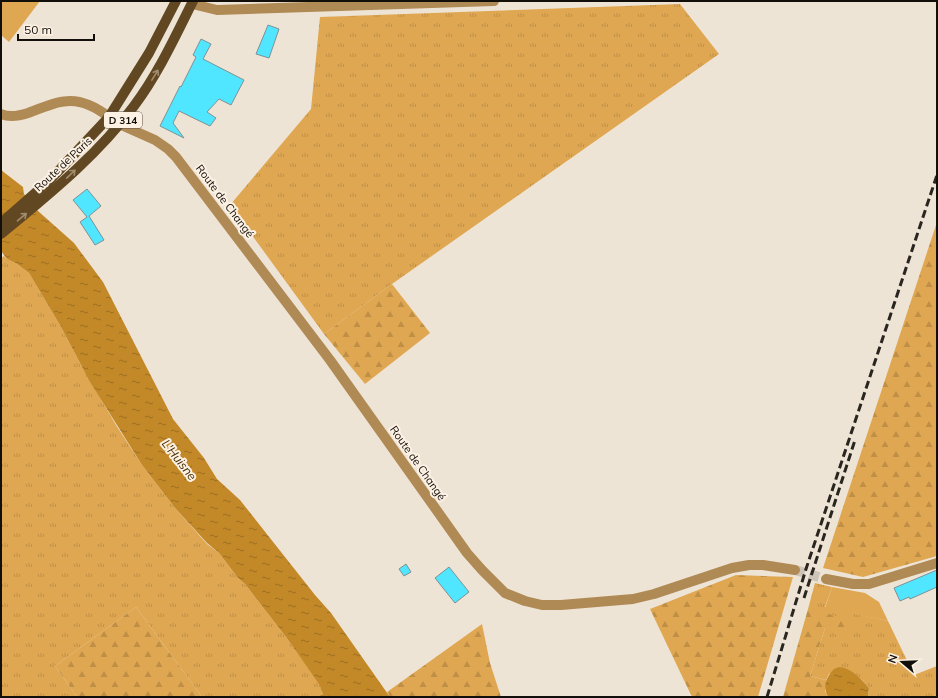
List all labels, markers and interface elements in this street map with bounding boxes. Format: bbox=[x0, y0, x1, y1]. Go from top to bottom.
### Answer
scale bar bbox=[18, 16, 94, 42]
text: 50 m bbox=[24, 22, 52, 37]
one-way arrow bbox=[151, 69, 159, 81]
road number: D 314 bbox=[104, 112, 142, 128]
street label: Route de Paris bbox=[31, 134, 95, 194]
street label: Route de Changé bbox=[193, 162, 257, 240]
one-way arrow bbox=[66, 169, 76, 179]
one-way arrow bbox=[16, 213, 27, 222]
street label: Route de Changé bbox=[387, 423, 449, 503]
water label: L'Huisne bbox=[159, 436, 200, 483]
north arrow bbox=[882, 642, 922, 682]
text: N bbox=[885, 653, 901, 665]

